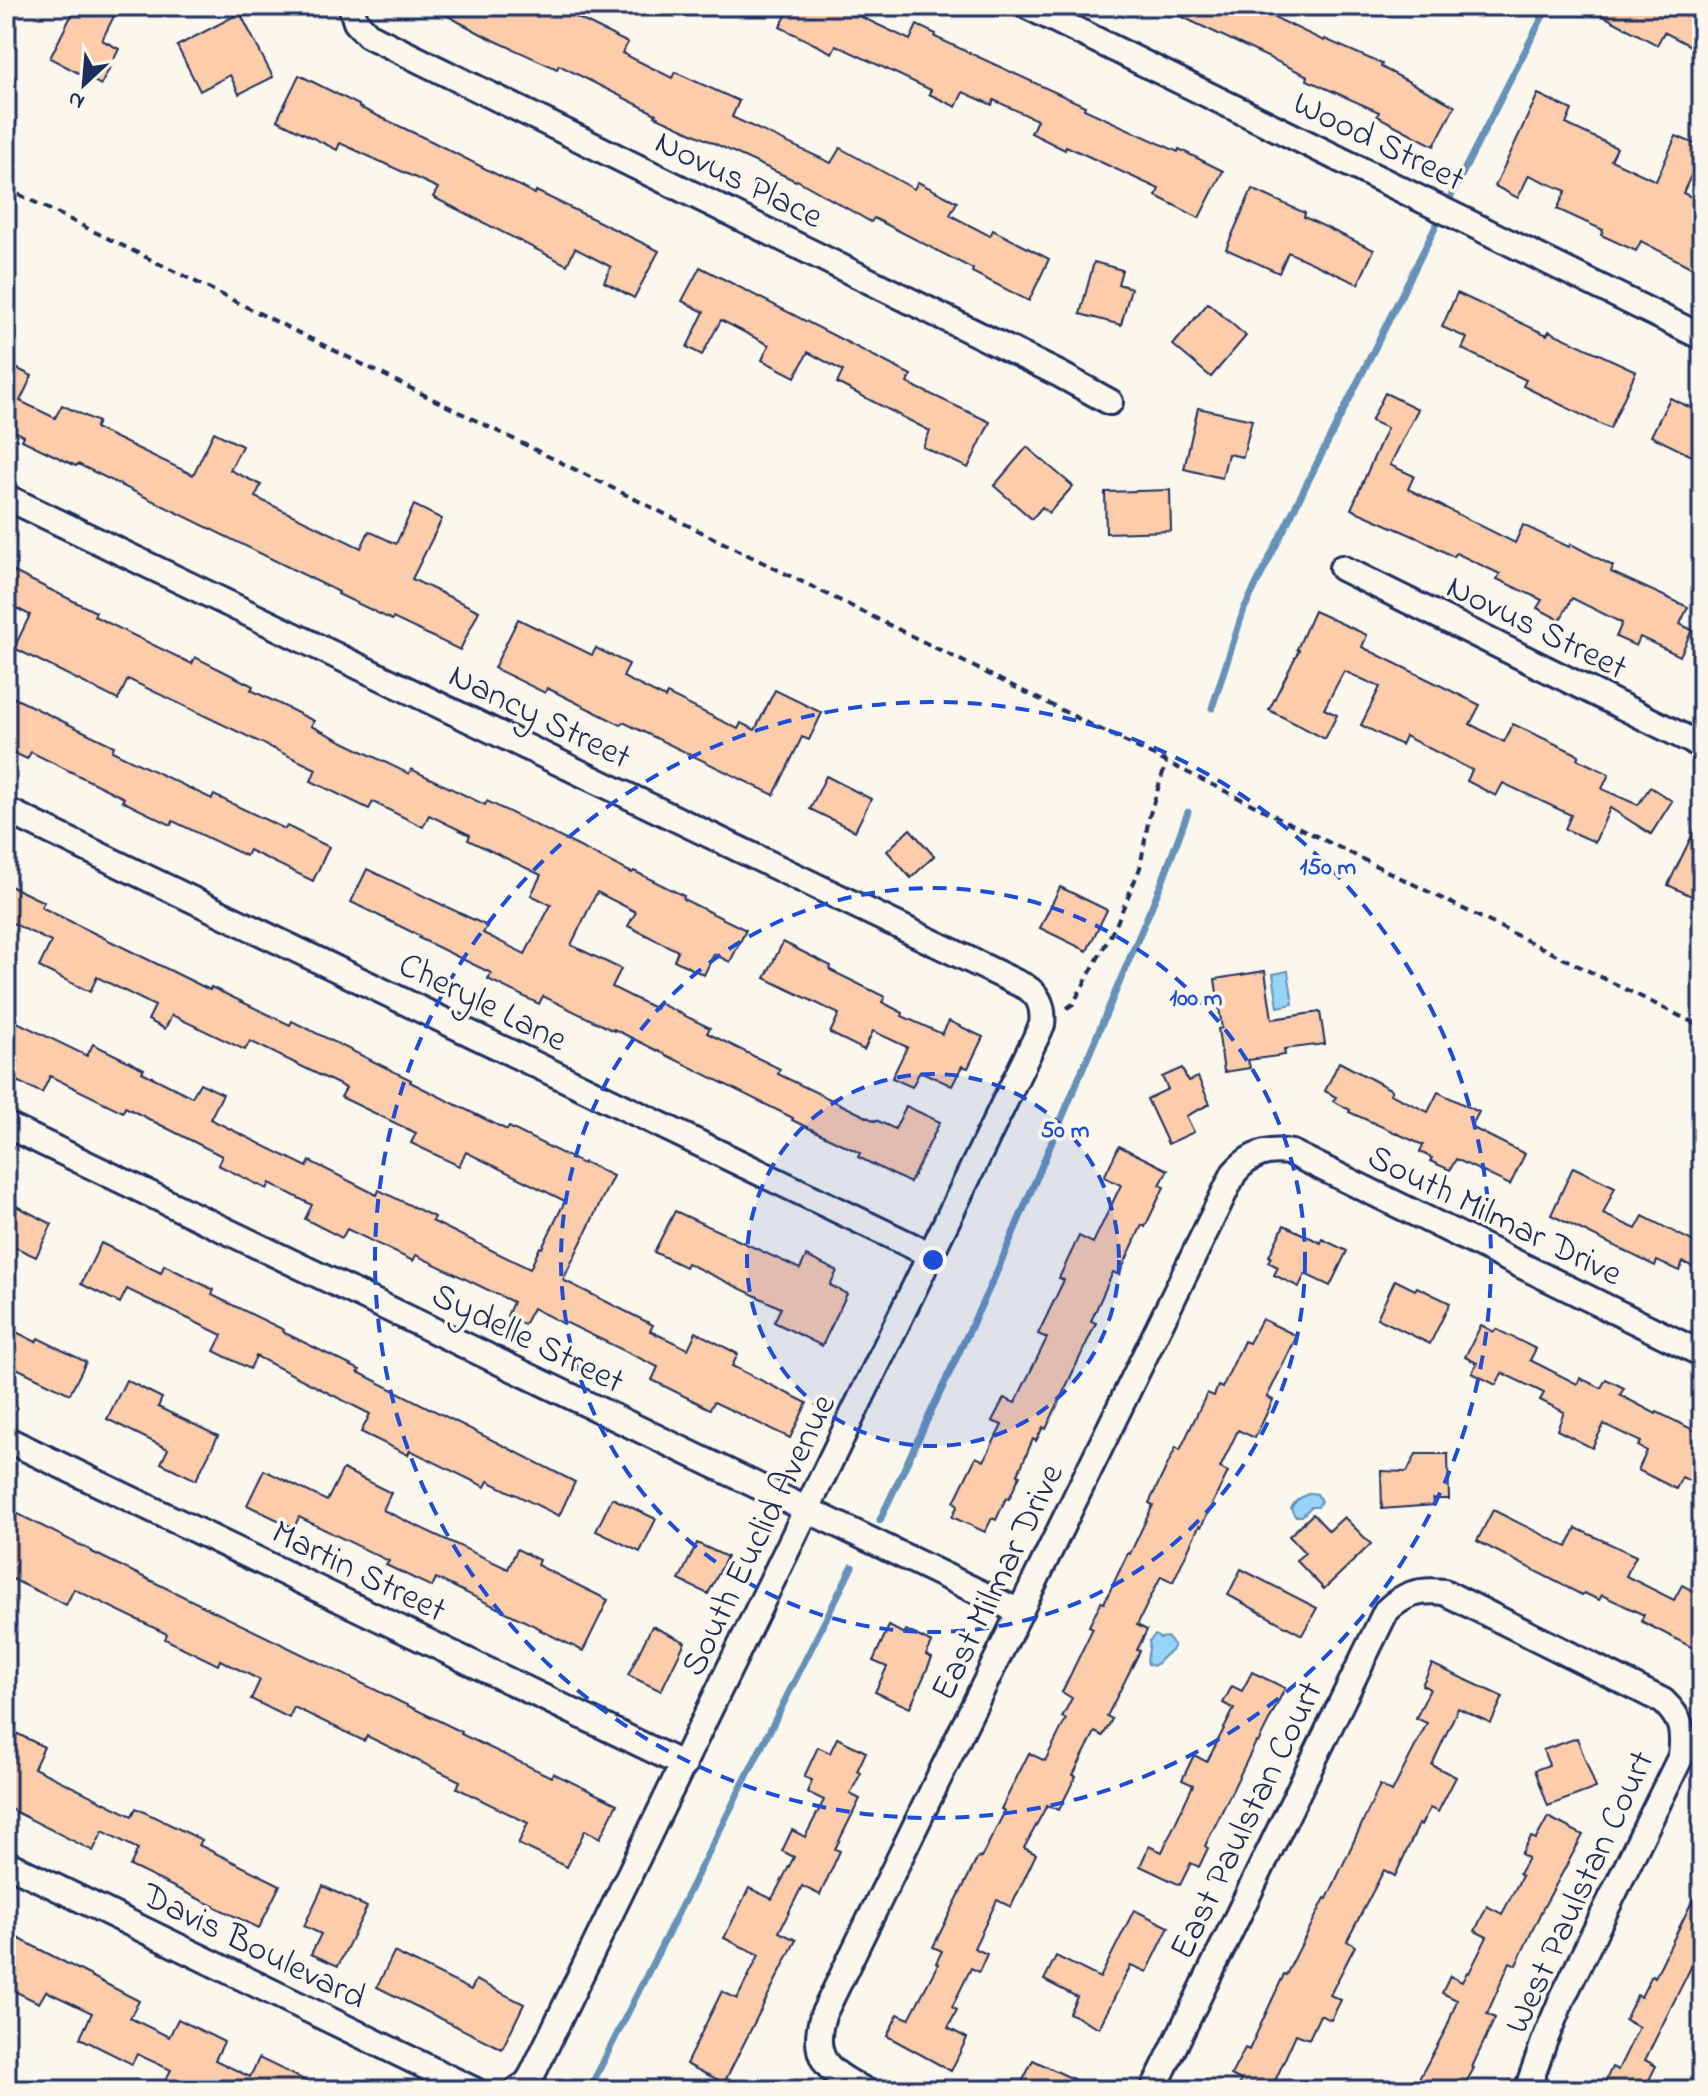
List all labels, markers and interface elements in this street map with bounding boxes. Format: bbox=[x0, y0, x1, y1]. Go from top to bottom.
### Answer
north arrow bbox=[44, 44, 124, 124]
street label: Wood Street bbox=[1283, 79, 1473, 207]
text: N bbox=[63, 82, 90, 117]
street label: Novus Place bbox=[645, 118, 832, 245]
street label: Novus Street bbox=[1437, 562, 1635, 696]
street label: Nancy Street bbox=[439, 651, 639, 785]
text: 150 m bbox=[1300, 851, 1357, 886]
street label: Cheryle Lane bbox=[389, 940, 576, 1068]
text: 100 m bbox=[1170, 982, 1223, 1017]
text: 50 m bbox=[1041, 1114, 1090, 1149]
street label: South Milmar Drive bbox=[1358, 1132, 1631, 1302]
centre of rings bbox=[919, 1246, 947, 1274]
street label: Sydelle Street bbox=[422, 1271, 632, 1410]
street label: South Euclid Avenue bbox=[669, 1385, 852, 1686]
street label: East Milmar Drive bbox=[919, 1455, 1080, 1710]
street label: Martin Street bbox=[262, 1508, 454, 1638]
street label: East Paulstan Court bbox=[1158, 1673, 1339, 1969]
street label: West Paulstan Court bbox=[1492, 1743, 1670, 2043]
street label: Davis Boulevard bbox=[131, 1870, 374, 2025]

